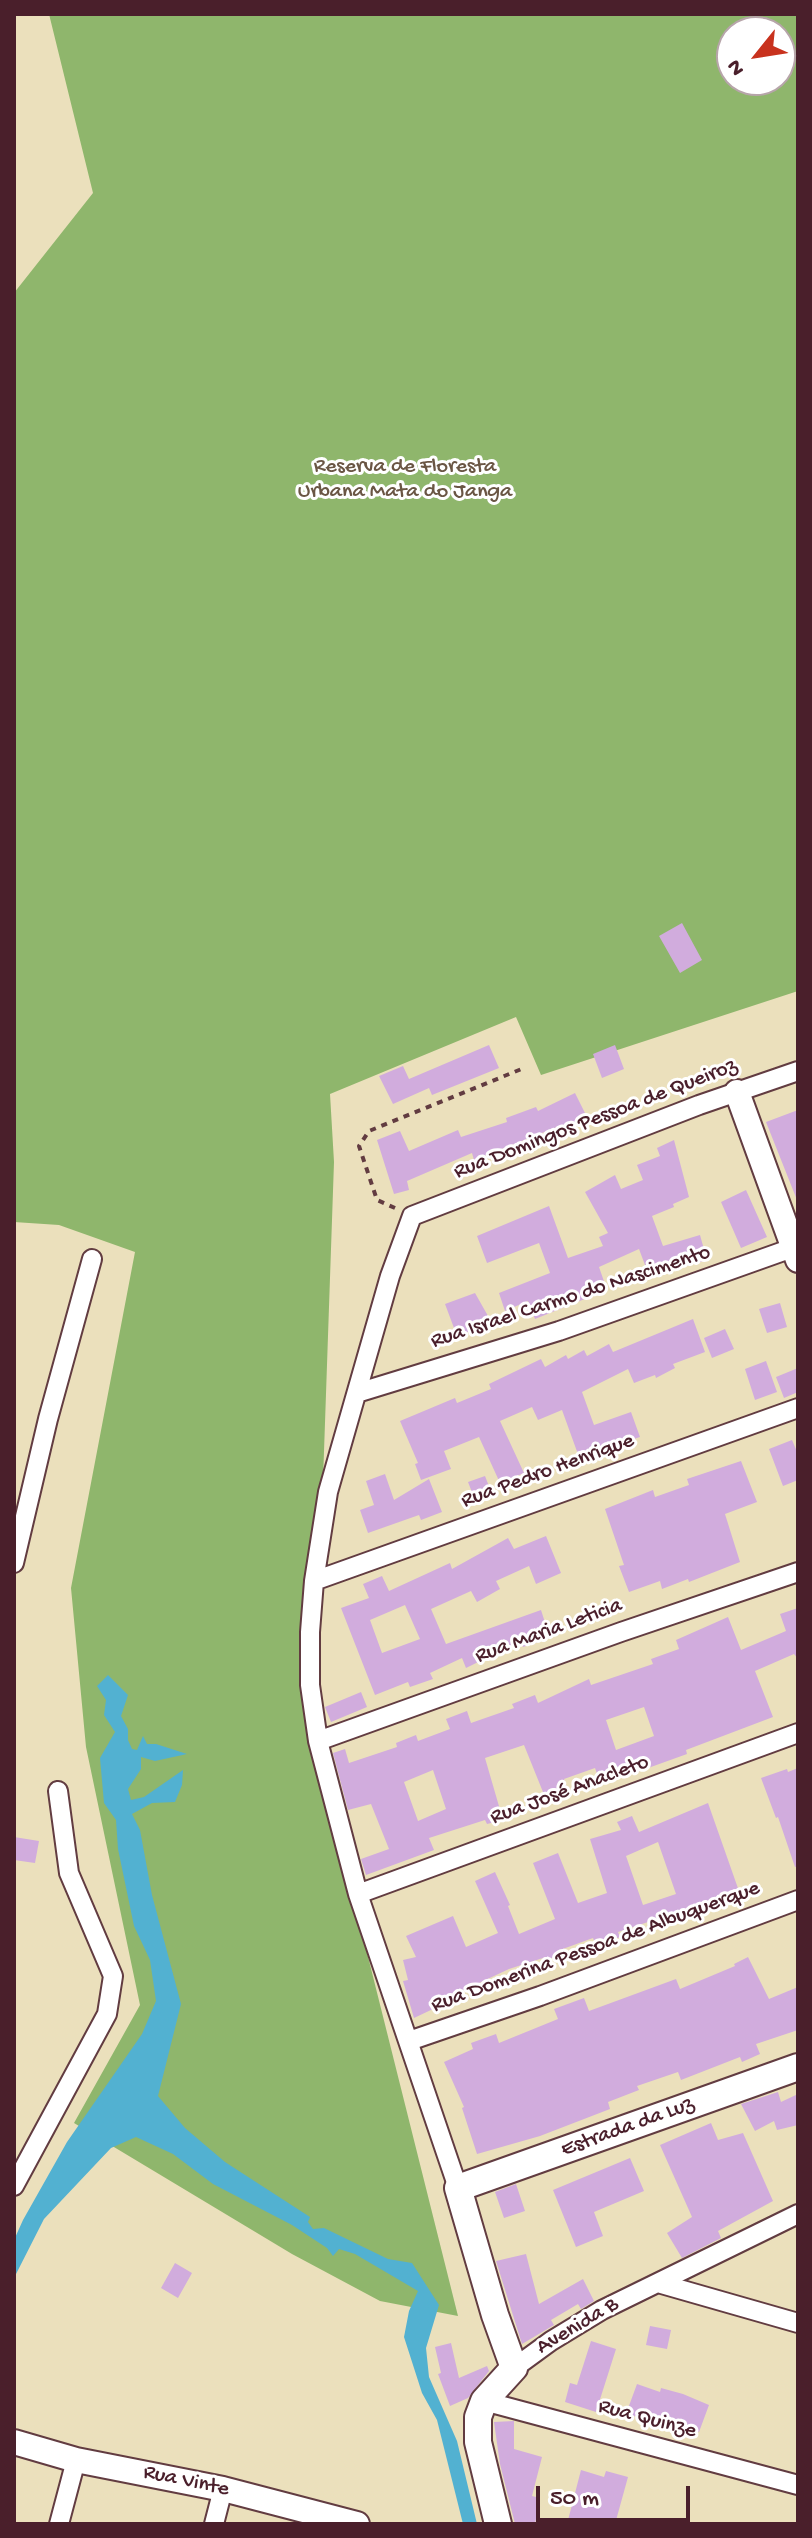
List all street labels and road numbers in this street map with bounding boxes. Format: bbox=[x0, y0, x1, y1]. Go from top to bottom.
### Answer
street label: Rua Domingos Pessoa de Queiroz bbox=[451, 1054, 741, 1186]
street label: Rua Israel Carmo do Nascimento bbox=[428, 1240, 714, 1356]
street label: Rua Pedro Henrique bbox=[458, 1429, 638, 1515]
street label: Rua Maria Leticia bbox=[472, 1593, 626, 1671]
street label: Rua José Anacleto bbox=[487, 1750, 653, 1832]
street label: Rua Domerina Pessoa de Albuquerque bbox=[428, 1876, 764, 2020]
street label: Estrada da Luz bbox=[558, 2092, 698, 2164]
street label: Avenida B bbox=[532, 2292, 624, 2362]
street label: Rua Quinze bbox=[595, 2394, 699, 2446]
street label: Rua Vinte bbox=[141, 2460, 231, 2504]

